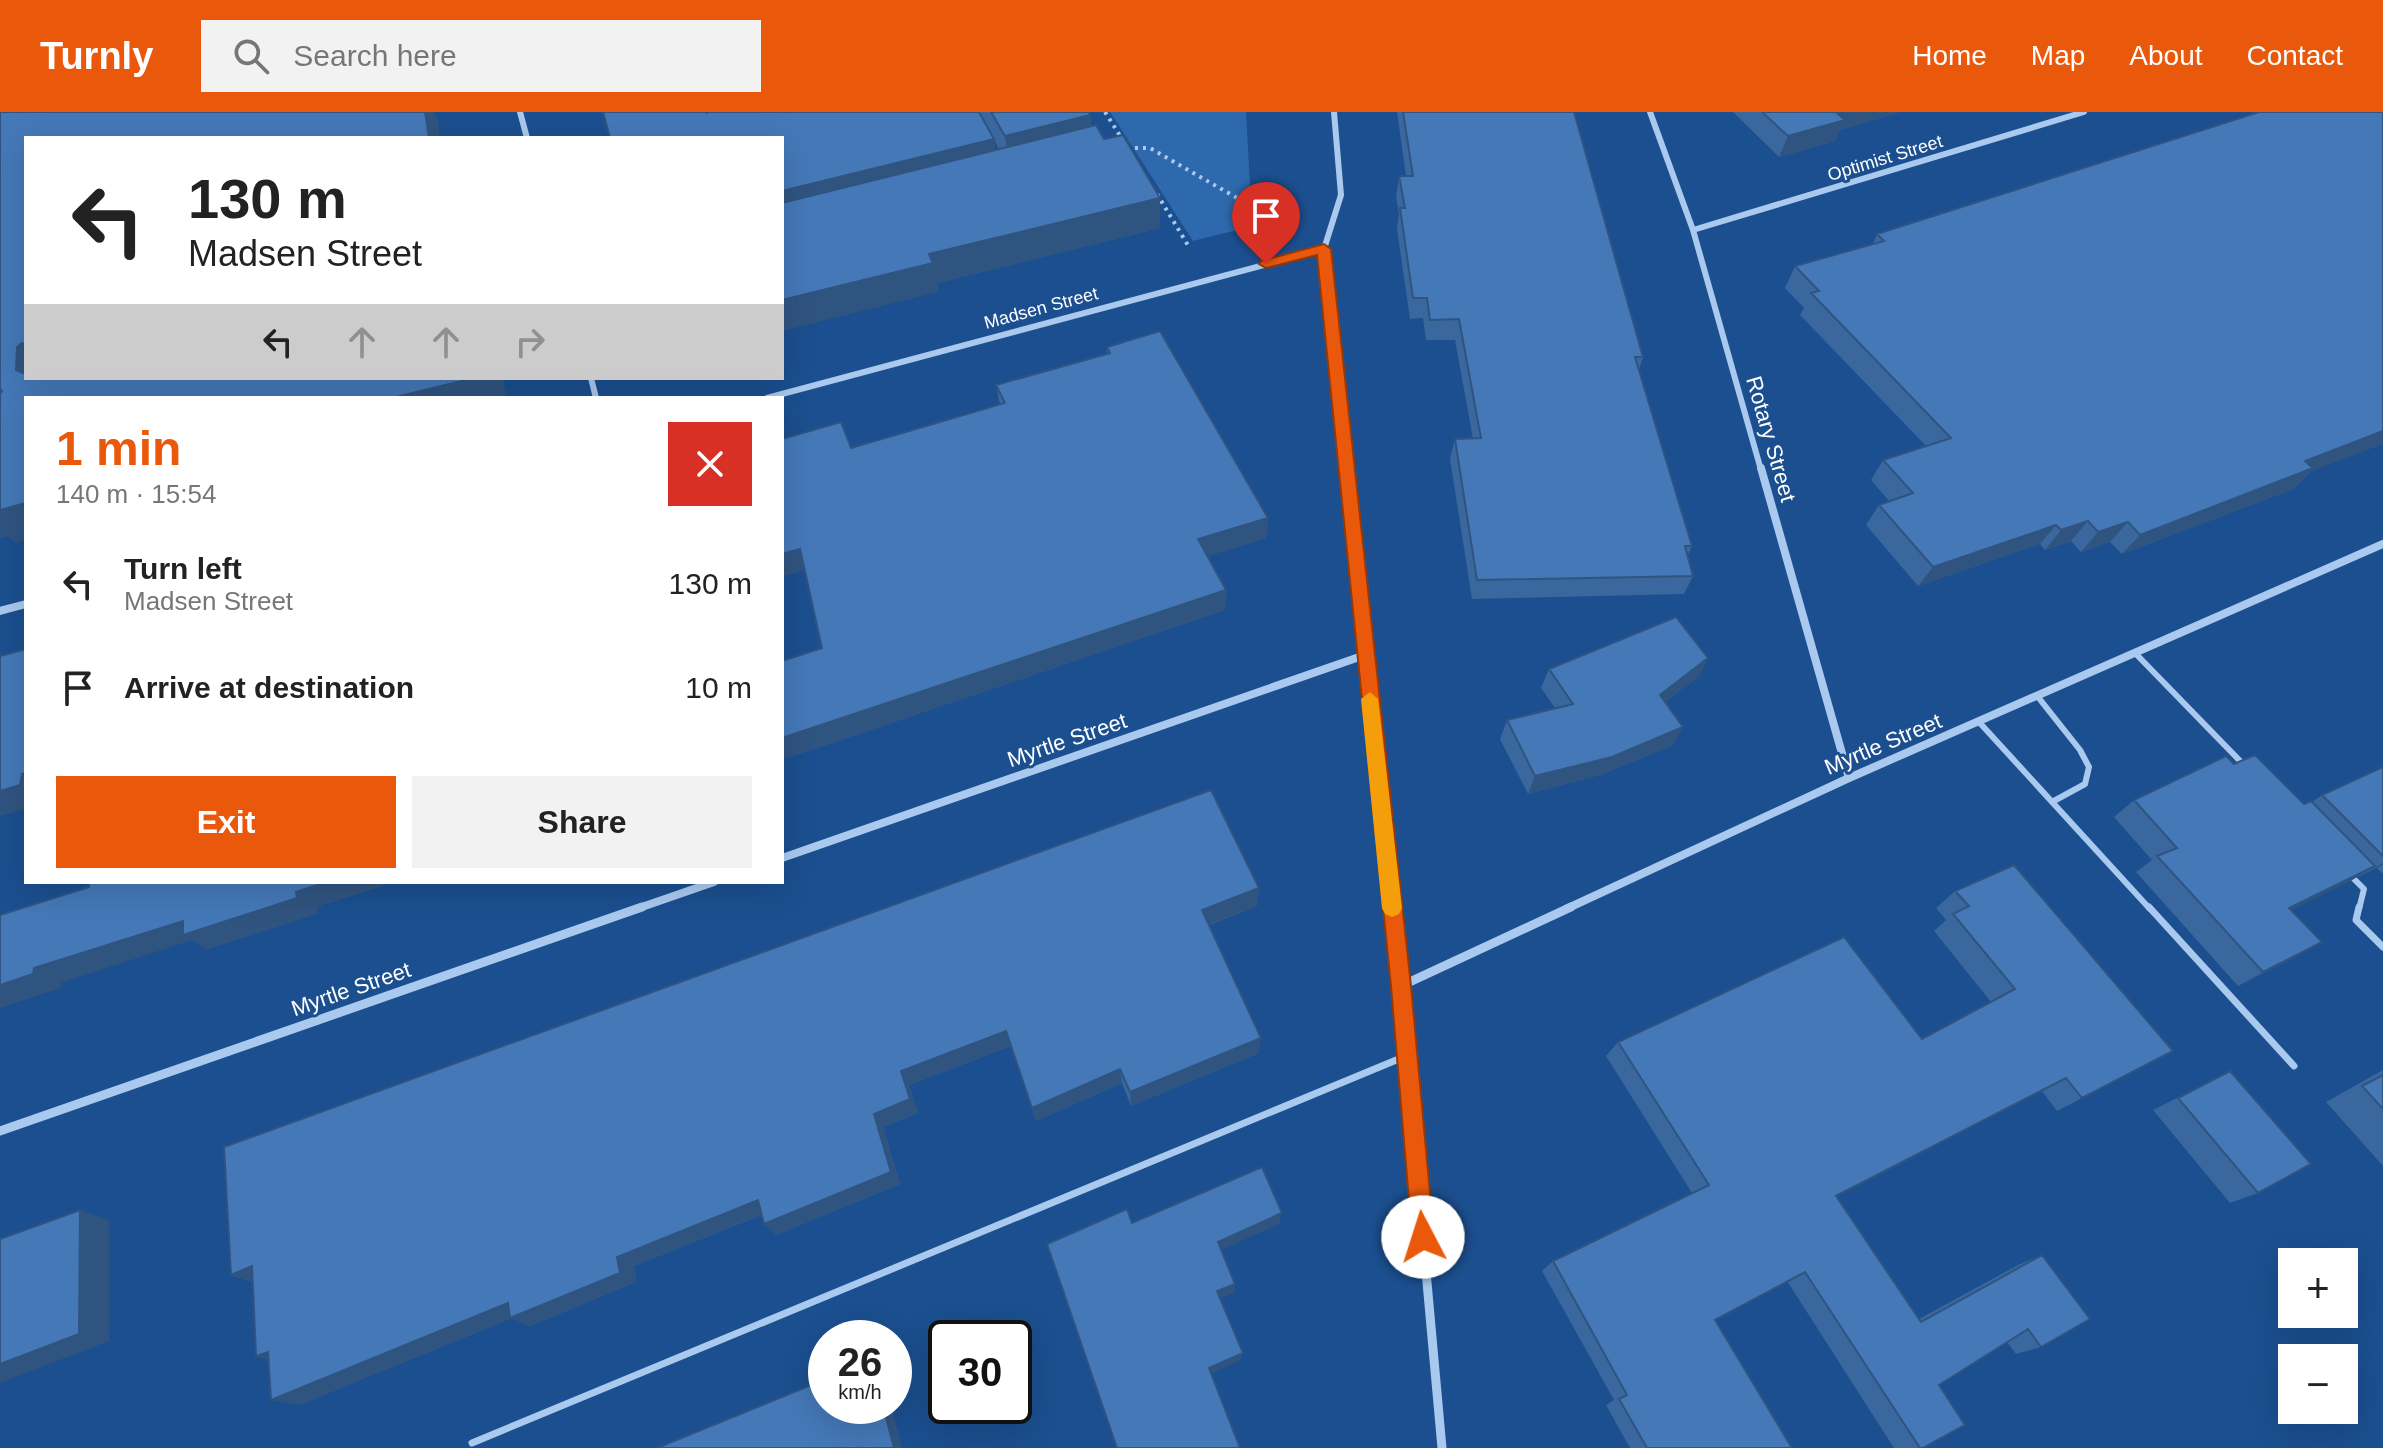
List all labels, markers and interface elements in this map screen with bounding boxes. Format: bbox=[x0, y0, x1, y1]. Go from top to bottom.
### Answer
search box bbox=[201, 20, 761, 92]
icon: search bbox=[229, 34, 273, 78]
text: Turnly bbox=[40, 35, 153, 77]
text: Search here bbox=[293, 39, 457, 72]
text: Home bbox=[1912, 40, 1987, 71]
text: Map bbox=[2031, 40, 2085, 71]
text: About bbox=[2129, 40, 2203, 71]
text: Contact bbox=[2247, 40, 2343, 71]
street label: Optimist Street bbox=[1825, 131, 1945, 185]
text: 130 m bbox=[188, 167, 347, 230]
icon: left bbox=[56, 168, 160, 272]
pin bbox=[1232, 182, 1300, 264]
icon: arrive bbox=[1244, 194, 1288, 238]
text: Madsen Street bbox=[188, 233, 422, 274]
street label: Madsen Street bbox=[982, 283, 1100, 333]
icon: left bbox=[256, 320, 300, 364]
icon: ahead bbox=[340, 320, 384, 364]
icon: ahead bbox=[424, 320, 468, 364]
icon: right bbox=[508, 320, 552, 364]
street label: Rotary Street bbox=[1741, 373, 1801, 505]
text: 1 min bbox=[56, 422, 181, 475]
button: close bbox=[668, 422, 752, 506]
text: 140 m · 15:54 bbox=[56, 479, 216, 509]
text: Turn left bbox=[124, 552, 242, 585]
icon: left bbox=[56, 562, 100, 606]
text: 130 m bbox=[669, 567, 752, 600]
text: Madsen Street bbox=[124, 586, 293, 616]
icon: arrive bbox=[56, 666, 100, 710]
text: Arrive at destination bbox=[124, 671, 414, 704]
text: 10 m bbox=[685, 671, 752, 704]
street label: Myrtle Street bbox=[1004, 708, 1130, 772]
street label: Myrtle Street bbox=[1821, 708, 1945, 780]
button: Exit bbox=[56, 776, 396, 868]
button: Share bbox=[412, 776, 752, 868]
street label: Myrtle Street bbox=[288, 957, 414, 1021]
position arrow bbox=[1381, 1195, 1465, 1279]
map controls bbox=[2278, 1248, 2358, 1424]
button: + bbox=[2278, 1248, 2358, 1328]
speed limit sign: 30 bbox=[928, 1320, 1032, 1424]
text: 26 bbox=[838, 1340, 882, 1384]
button: − bbox=[2278, 1344, 2358, 1424]
text: km/h bbox=[838, 1381, 882, 1403]

